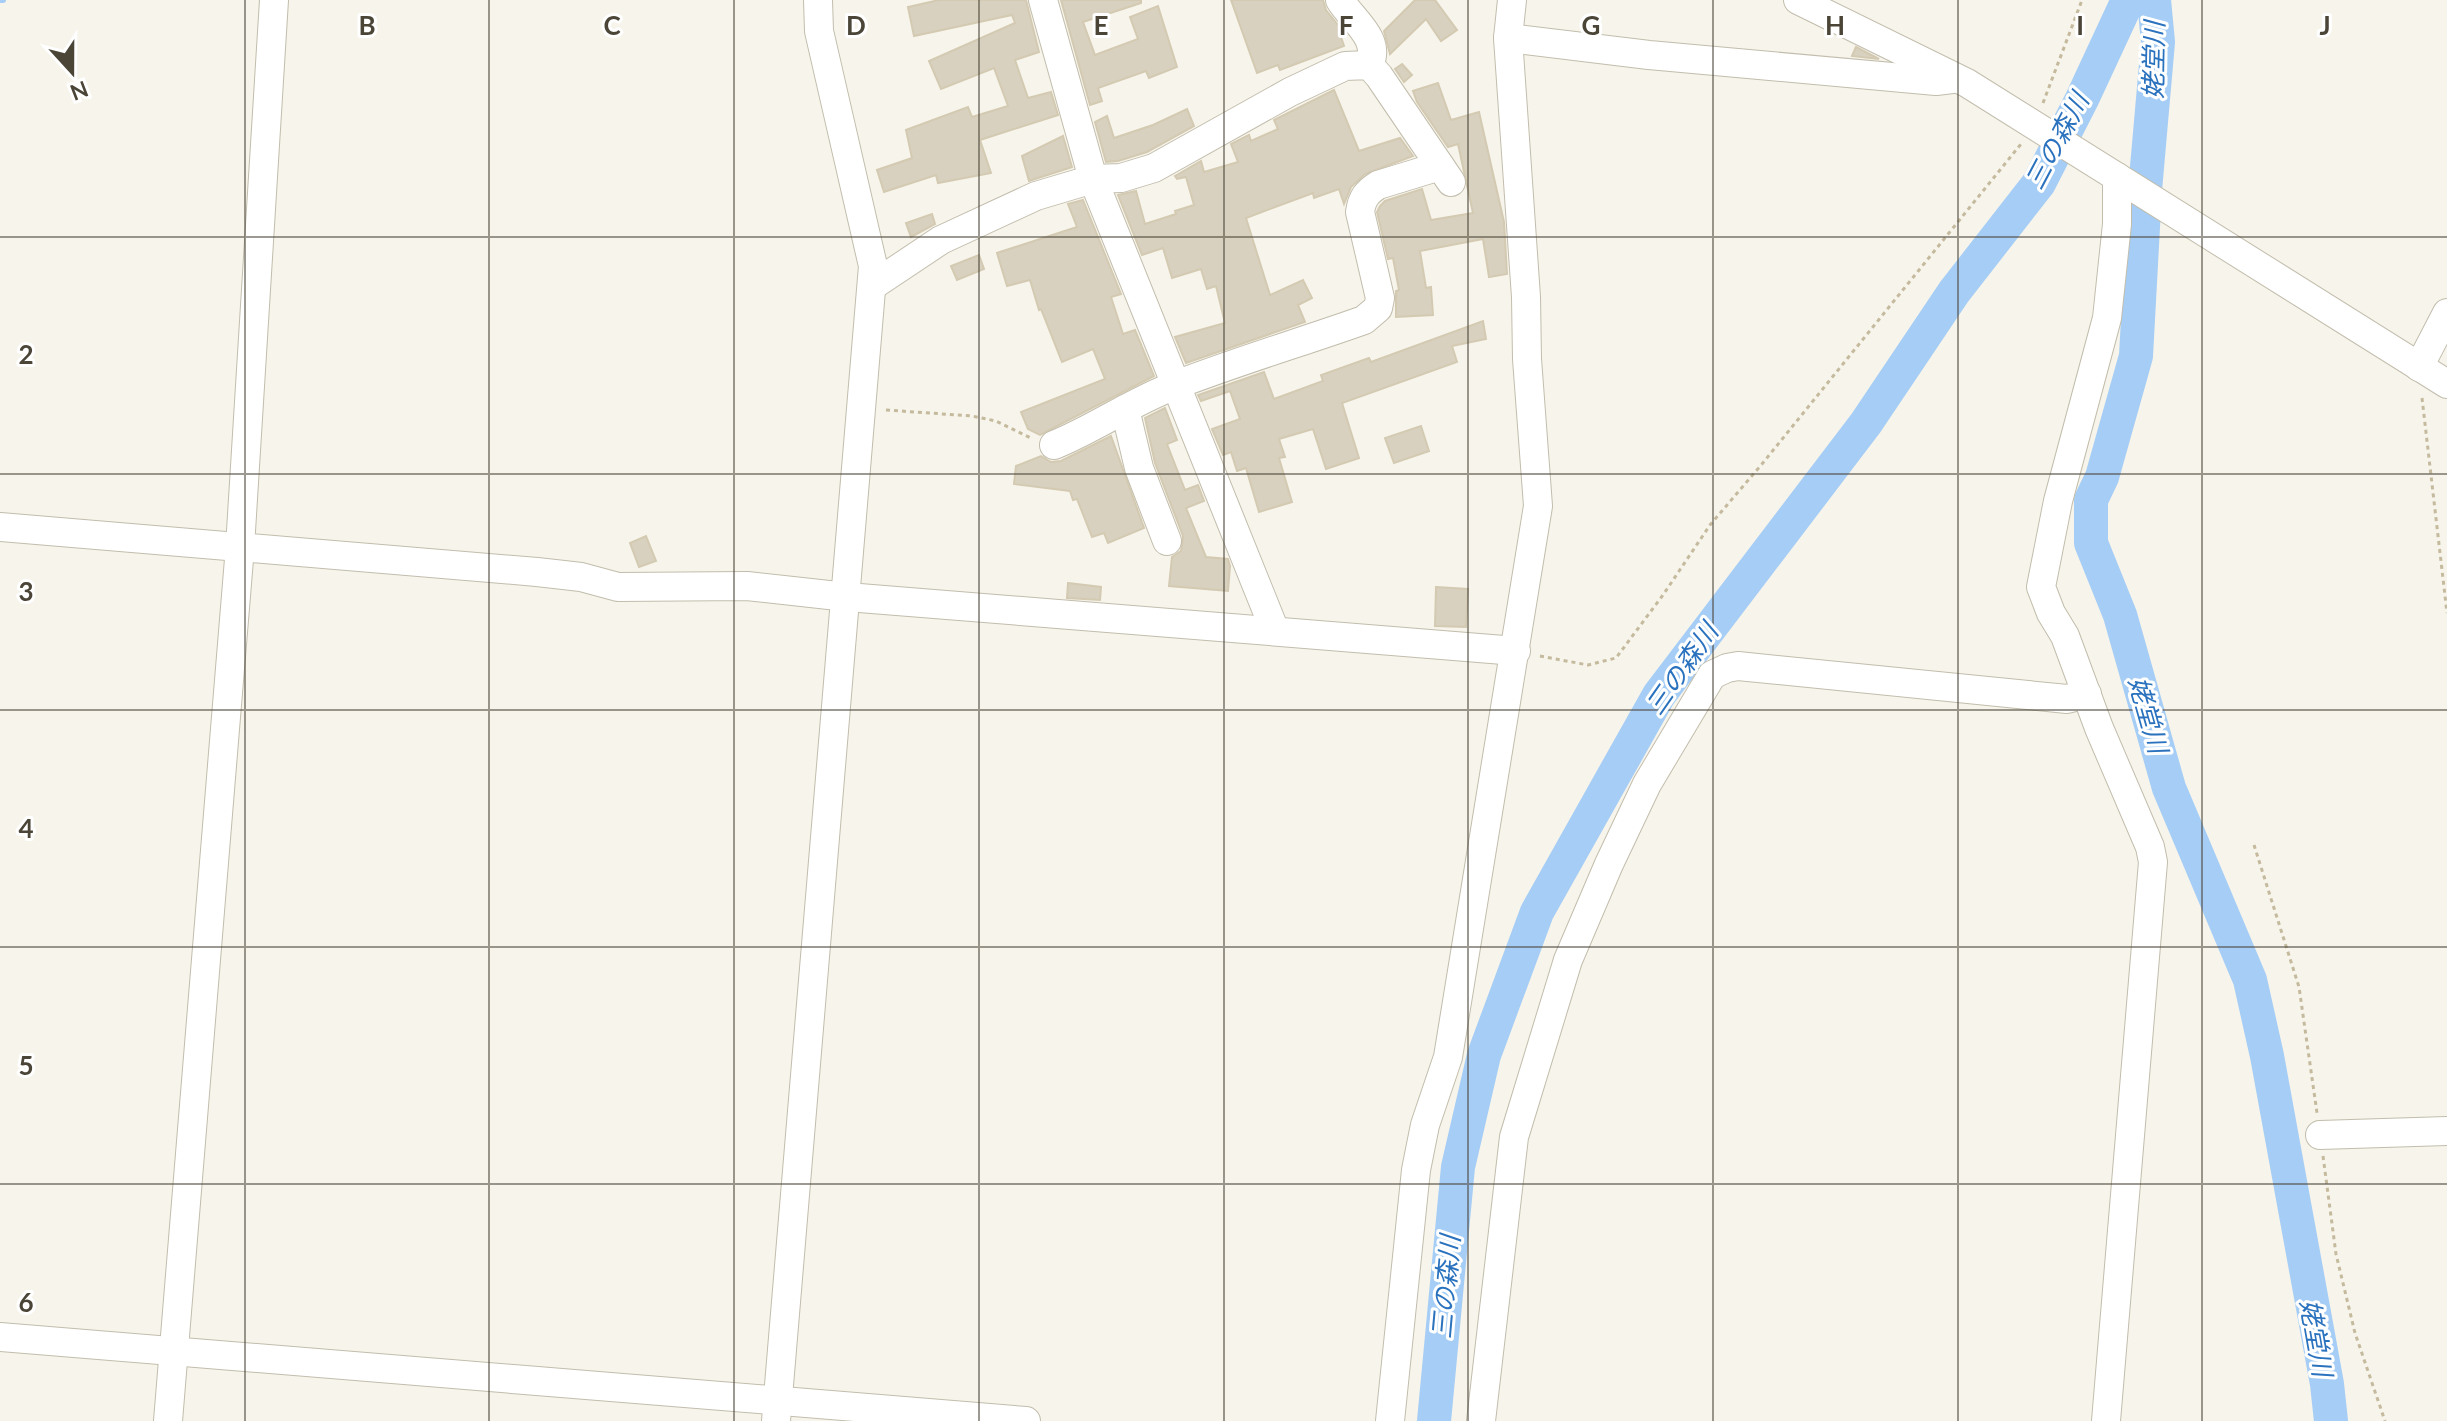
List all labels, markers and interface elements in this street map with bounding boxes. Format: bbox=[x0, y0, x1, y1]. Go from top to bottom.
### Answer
text: B bbox=[358, 9, 376, 41]
text: C bbox=[603, 9, 621, 41]
text: D bbox=[846, 9, 866, 41]
text: E bbox=[1094, 9, 1108, 41]
text: F bbox=[1339, 9, 1353, 41]
text: G bbox=[1582, 9, 1600, 41]
text: H bbox=[1825, 9, 1845, 41]
text: I bbox=[2076, 9, 2084, 41]
text: J bbox=[2319, 9, 2331, 41]
water label: 姥堂川 bbox=[2136, 18, 2170, 99]
north arrow bbox=[32, 32, 112, 112]
text: N bbox=[67, 75, 92, 107]
water label: 三の森川 bbox=[2018, 84, 2096, 194]
text: 2 bbox=[18, 338, 34, 370]
text: 3 bbox=[18, 575, 34, 607]
water label: 三の森川 bbox=[1638, 614, 1726, 720]
water label: 姥堂川 bbox=[2123, 673, 2176, 760]
text: 4 bbox=[18, 812, 34, 844]
text: 5 bbox=[18, 1049, 34, 1081]
water label: 三の森川 bbox=[1425, 1231, 1466, 1340]
text: 6 bbox=[18, 1286, 34, 1318]
water label: 姥堂川 bbox=[2294, 1297, 2340, 1382]

